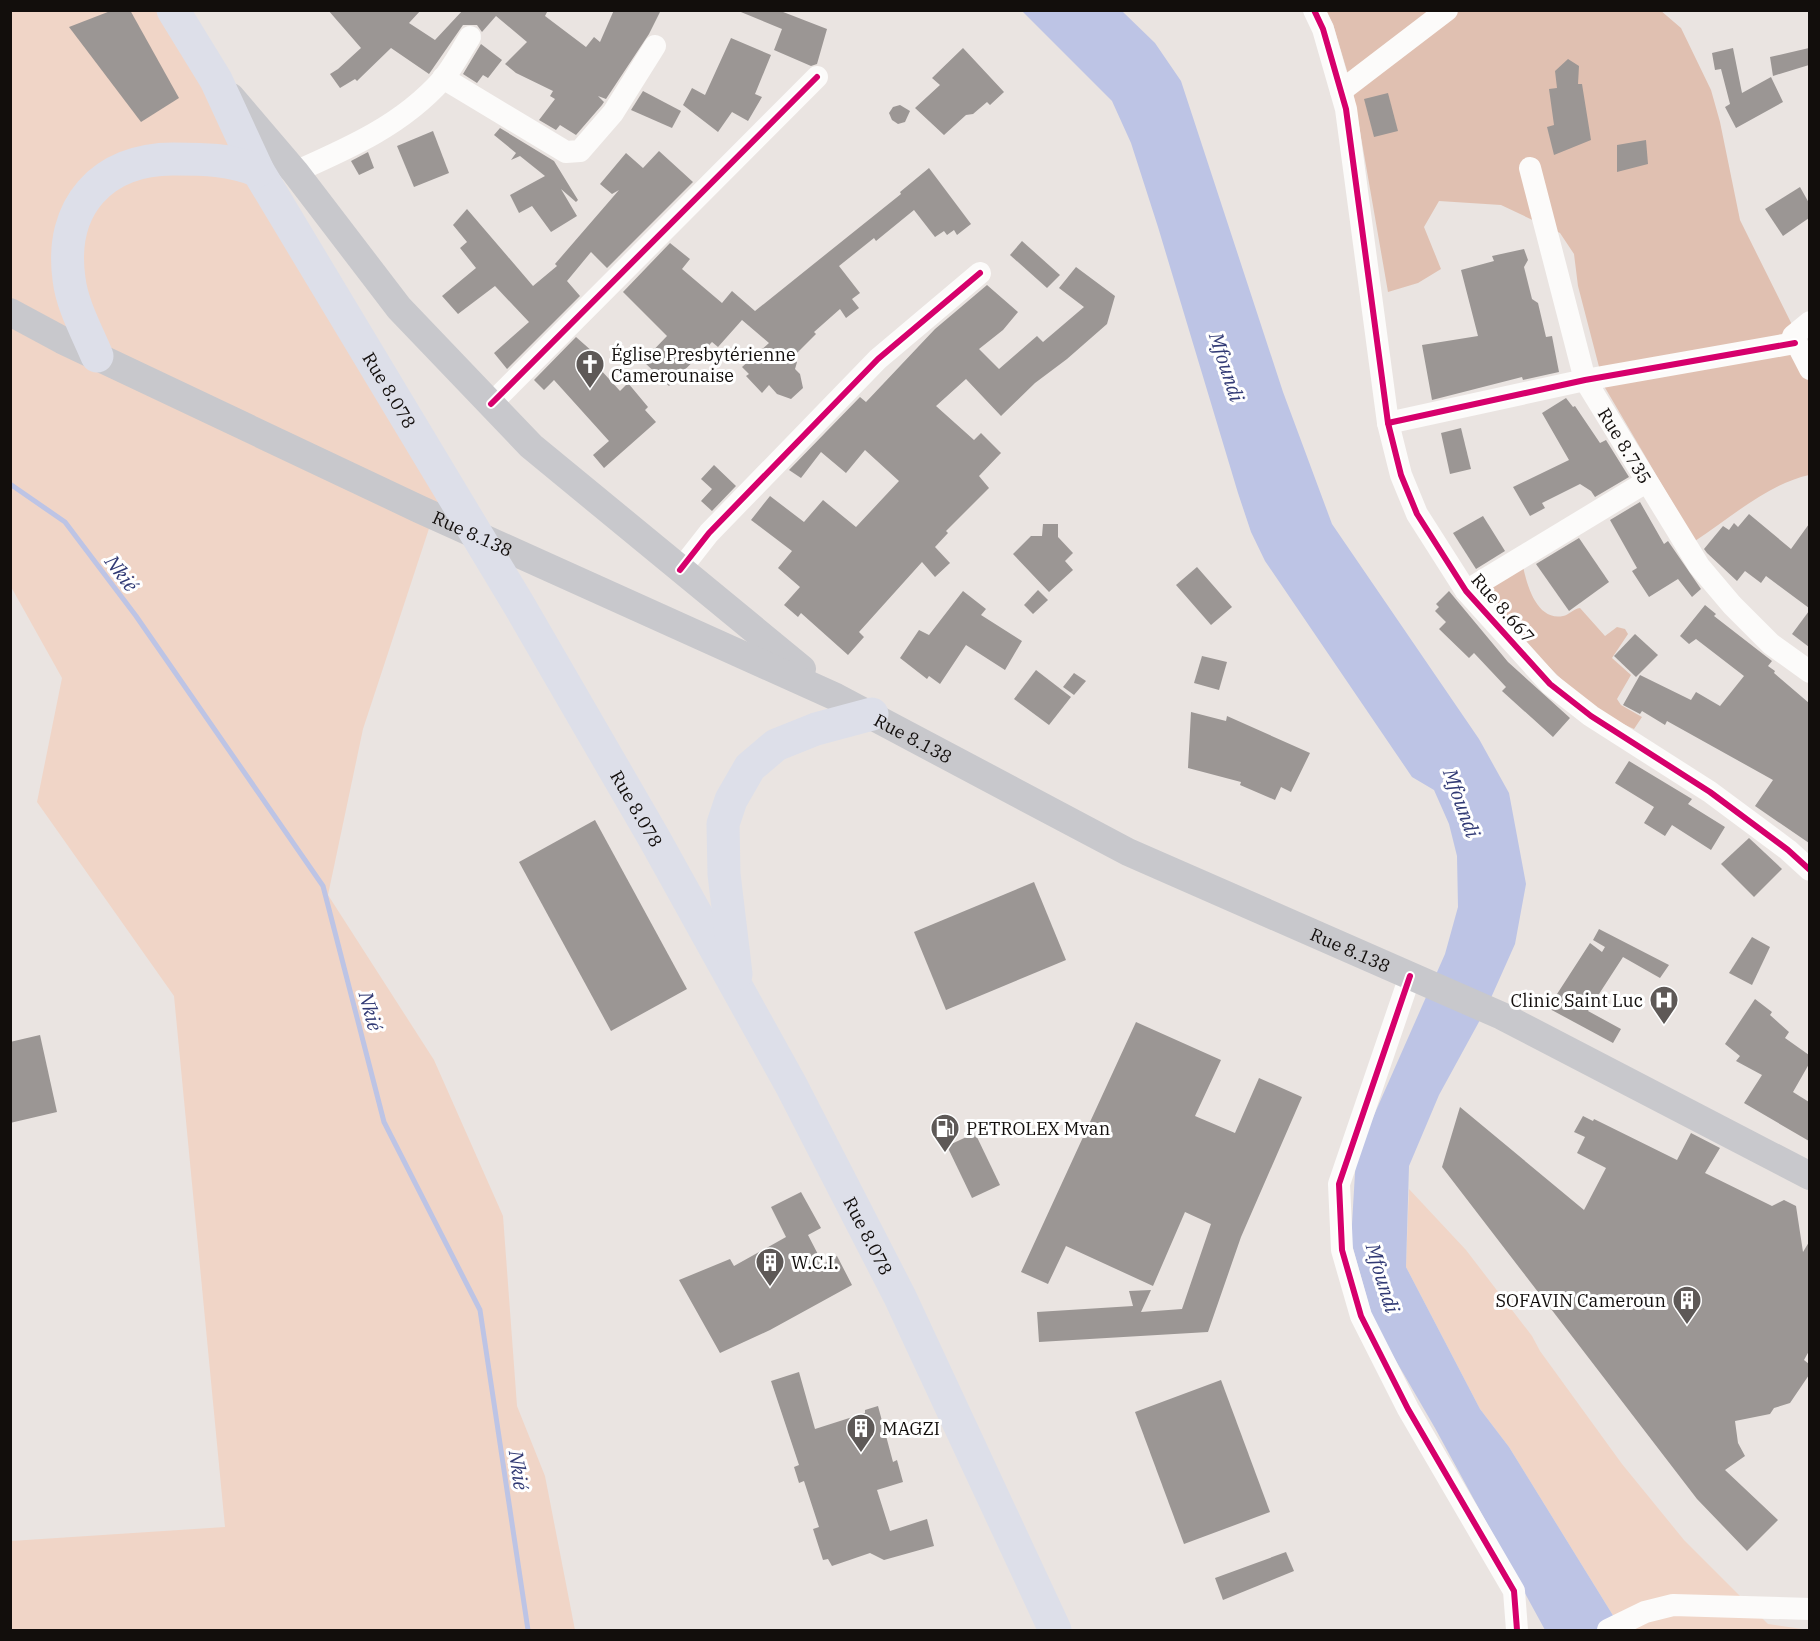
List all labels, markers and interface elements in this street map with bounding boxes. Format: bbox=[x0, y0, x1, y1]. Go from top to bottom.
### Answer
water label: Mfoundi bbox=[1203, 328, 1251, 405]
place label: Église Presbytérienne Camerounaise bbox=[611, 343, 796, 387]
street label: Rue 8.078 bbox=[358, 348, 422, 432]
church icon: Église Presbytérienne Camerounaise bbox=[574, 348, 606, 390]
street label: Rue 8.735 bbox=[1593, 403, 1657, 488]
street label: Rue 8.138 bbox=[429, 505, 516, 561]
water label: Nkié bbox=[99, 548, 145, 598]
street label: Rue 8.667 bbox=[1466, 568, 1540, 648]
street label: Rue 8.138 bbox=[870, 708, 956, 768]
water label: Mfoundi bbox=[1437, 764, 1487, 841]
street label: Rue 8.078 bbox=[606, 766, 668, 851]
street label: Rue 8.138 bbox=[1307, 922, 1394, 977]
hospital icon: Clinic Saint Luc bbox=[1648, 984, 1680, 1026]
water label: Nkié bbox=[353, 987, 389, 1035]
place label: Clinic Saint Luc bbox=[1511, 989, 1643, 1012]
fuel station icon: PETROLEX Mvan bbox=[929, 1112, 961, 1154]
place label: PETROLEX Mvan bbox=[966, 1117, 1110, 1140]
street label: Rue 8.078 bbox=[839, 1193, 898, 1279]
water label: Mfoundi bbox=[1359, 1239, 1406, 1316]
building icon: W.C.I. bbox=[754, 1246, 786, 1288]
place label: W.C.I. bbox=[791, 1251, 839, 1274]
building icon: SOFAVIN Cameroun bbox=[1671, 1284, 1703, 1326]
place label: SOFAVIN Cameroun bbox=[1496, 1289, 1666, 1312]
building icon: MAGZI bbox=[845, 1412, 877, 1454]
place label: MAGZI bbox=[882, 1417, 940, 1440]
water label: Nkié bbox=[503, 1447, 535, 1493]

